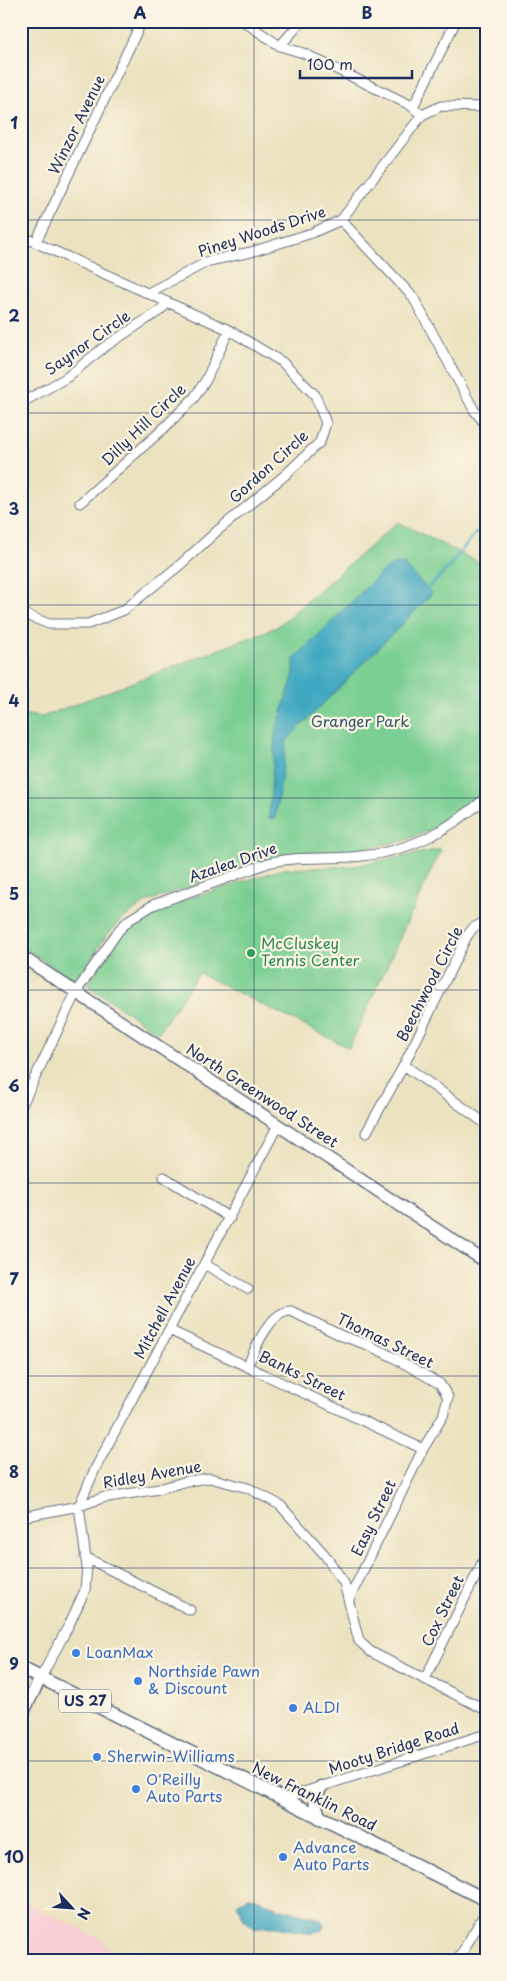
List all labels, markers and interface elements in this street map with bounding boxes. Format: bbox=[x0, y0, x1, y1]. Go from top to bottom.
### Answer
text: A bbox=[134, 0, 147, 24]
text: B bbox=[362, 0, 373, 24]
scale bar bbox=[300, 48, 412, 80]
text: 100 m bbox=[307, 52, 353, 75]
street label: Winzor Avenue bbox=[42, 71, 110, 178]
text: 1 bbox=[10, 110, 18, 134]
street label: Piney Woods Drive bbox=[195, 199, 328, 262]
text: 2 bbox=[8, 303, 20, 327]
street label: Saynor Circle bbox=[40, 304, 135, 380]
street label: Dilly Hill Circle bbox=[95, 377, 190, 470]
street label: Gordon Circle bbox=[223, 424, 313, 508]
text: 3 bbox=[9, 496, 19, 520]
text: 4 bbox=[9, 688, 20, 712]
park label: Granger Park bbox=[311, 709, 409, 732]
street label: Azalea Drive bbox=[185, 836, 280, 887]
text: 5 bbox=[9, 881, 19, 905]
street label: Beechwood Circle bbox=[390, 922, 468, 1045]
place label: McCluskey Tennis Center bbox=[261, 931, 360, 971]
marker: McCluskey Tennis Center bbox=[245, 947, 257, 959]
street label: North Greenwood Street bbox=[182, 1037, 343, 1153]
text: 6 bbox=[8, 1073, 20, 1097]
street label: Mitchell Avenue bbox=[127, 1252, 200, 1363]
text: 7 bbox=[9, 1266, 19, 1290]
street label: Thomas Street bbox=[333, 1306, 438, 1373]
street label: Banks Street bbox=[255, 1344, 350, 1406]
street label: Ridley Avenue bbox=[101, 1454, 203, 1493]
text: 8 bbox=[9, 1459, 19, 1483]
street label: Easy Street bbox=[344, 1475, 401, 1559]
street label: Cox Street bbox=[414, 1571, 469, 1650]
place label: LoanMax bbox=[86, 1640, 154, 1663]
marker: LoanMax bbox=[70, 1647, 82, 1659]
text: 9 bbox=[9, 1651, 19, 1675]
place label: Northside Pawn & Discount bbox=[148, 1659, 260, 1699]
marker: Northside Pawn & Discount bbox=[132, 1675, 144, 1687]
road number: US 27 bbox=[59, 1690, 111, 1712]
place label: ALDI bbox=[303, 1695, 340, 1718]
marker: ALDI bbox=[287, 1702, 299, 1714]
street label: Mooty Bridge Road bbox=[325, 1716, 462, 1780]
place label: Sherwin-Williams bbox=[107, 1744, 235, 1767]
marker: Sherwin-Williams bbox=[91, 1751, 103, 1763]
street label: New Franklin Road bbox=[248, 1755, 381, 1836]
place label: O'Reilly Auto Parts bbox=[146, 1767, 222, 1807]
marker: O'Reilly Auto Parts bbox=[130, 1783, 142, 1795]
place label: Advance Auto Parts bbox=[293, 1835, 369, 1875]
text: 10 bbox=[4, 1844, 24, 1868]
marker: Advance Auto Parts bbox=[277, 1851, 289, 1863]
north arrow bbox=[48, 1884, 98, 1934]
text: N bbox=[72, 1904, 96, 1924]

